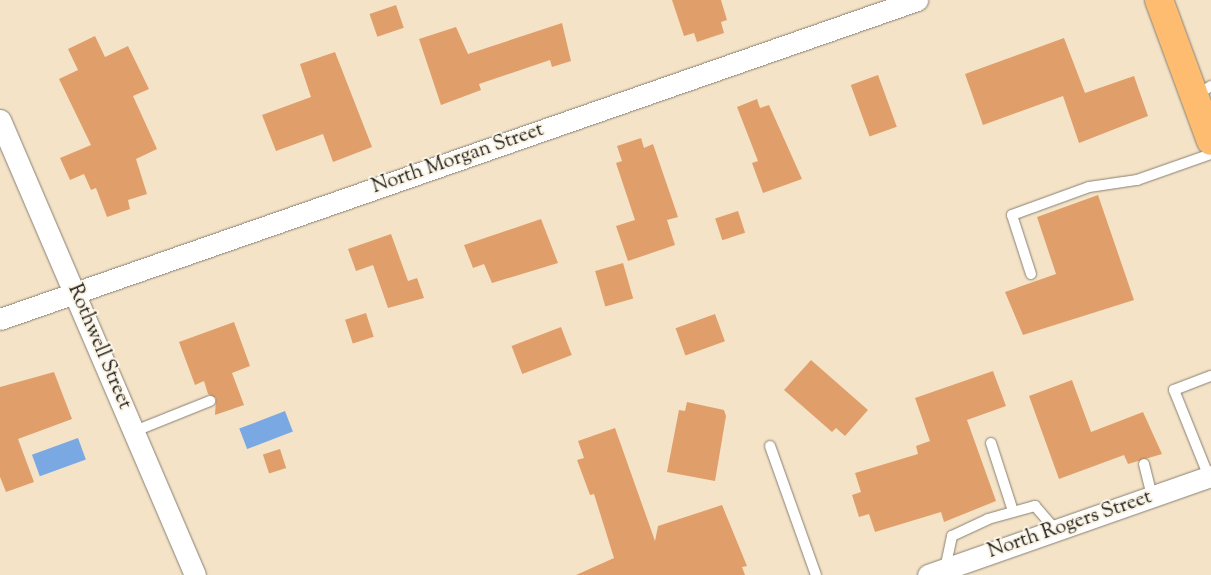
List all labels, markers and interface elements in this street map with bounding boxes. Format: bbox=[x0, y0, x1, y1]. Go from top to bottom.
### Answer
street label: North Morgan Street bbox=[369, 118, 547, 200]
street label: Rothwell Street bbox=[62, 281, 136, 413]
street label: North Rogers Street bbox=[985, 486, 1155, 564]

